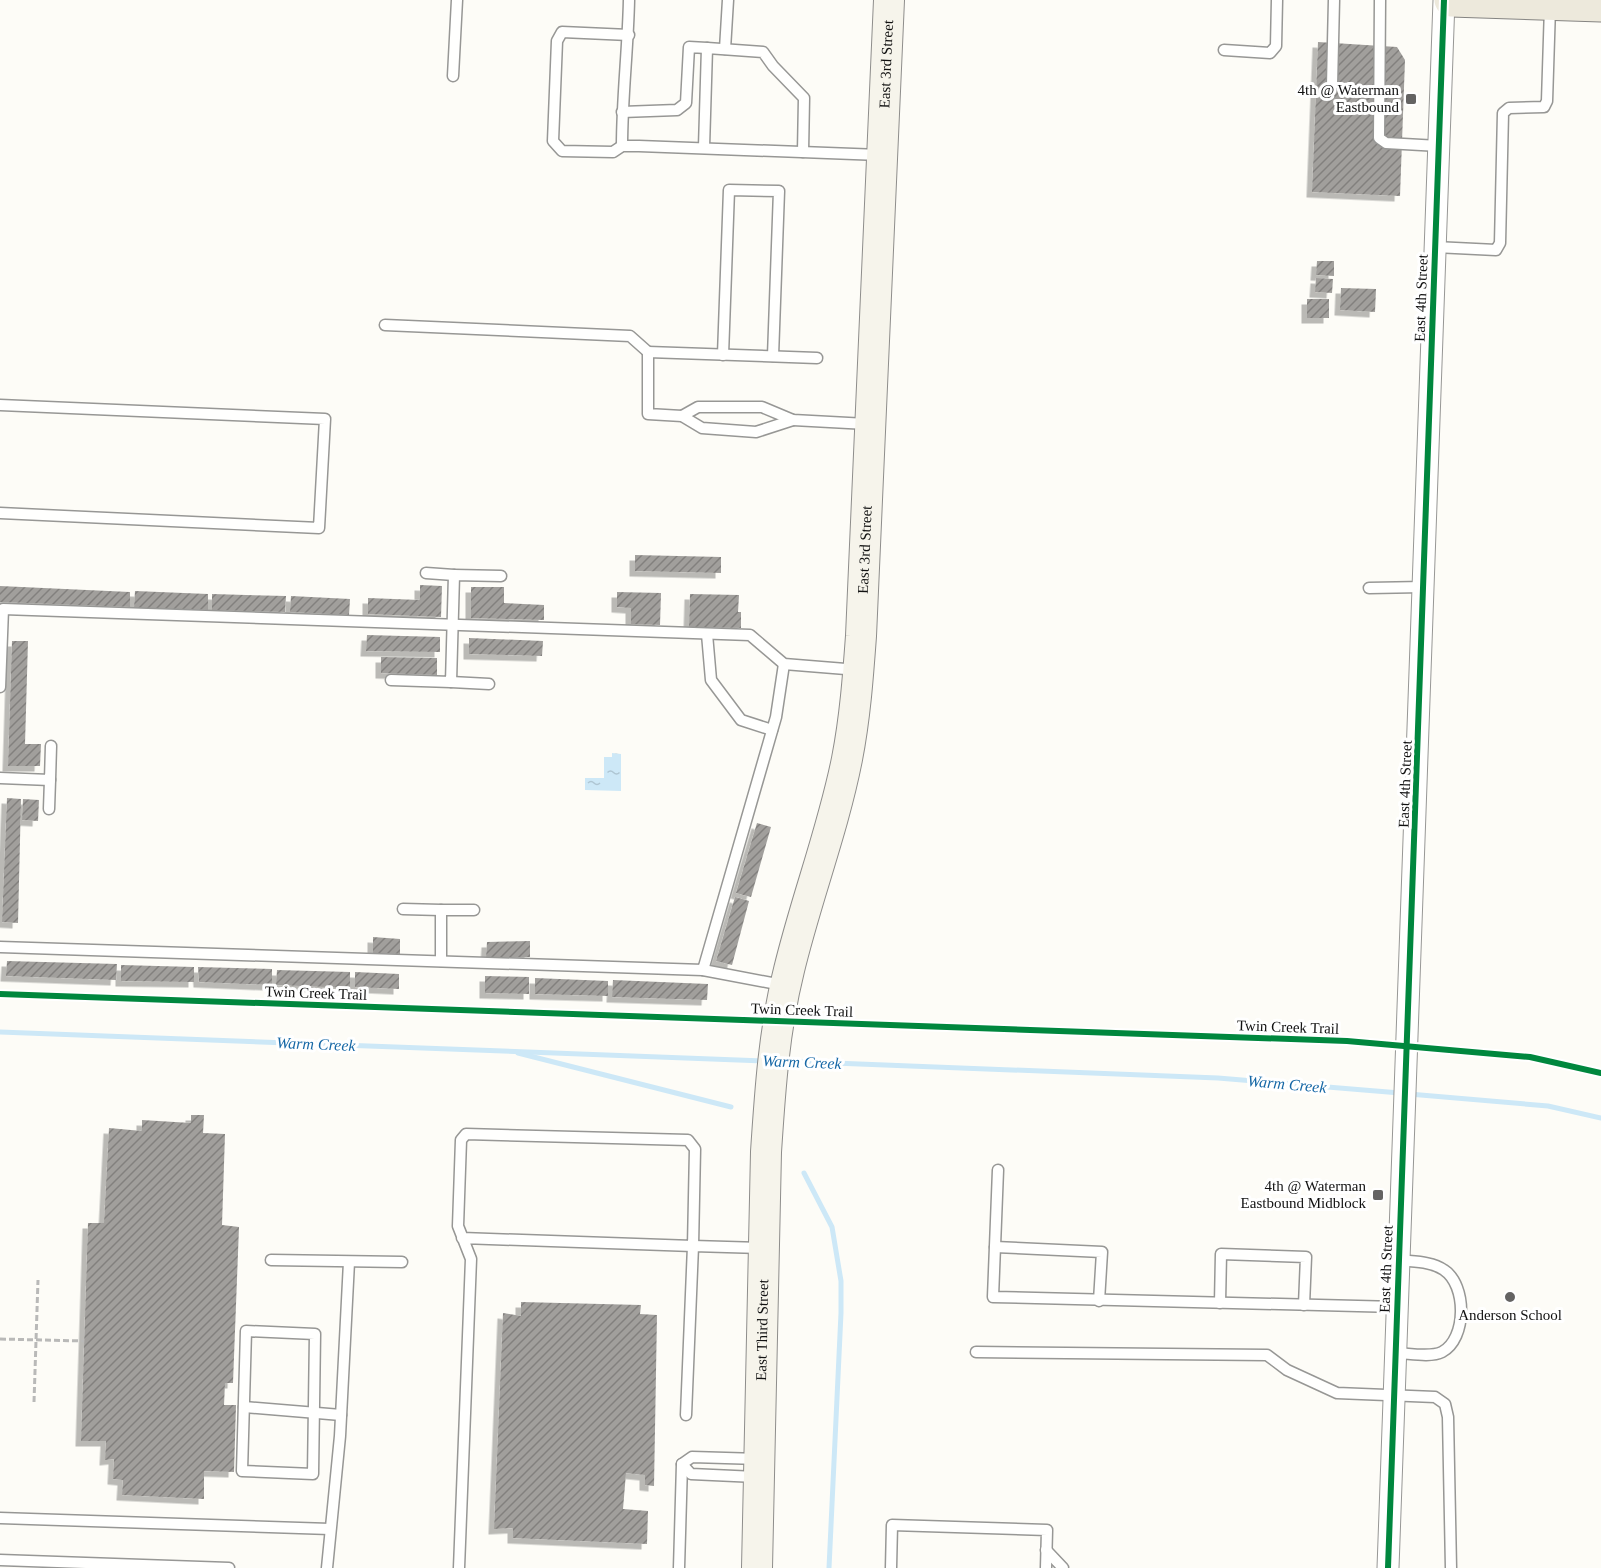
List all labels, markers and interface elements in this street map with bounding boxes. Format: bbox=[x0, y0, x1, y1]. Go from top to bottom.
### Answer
street label: East 3rd Street bbox=[876, 19, 896, 109]
place label: 4th @ Waterman Eastbound bbox=[1298, 82, 1399, 115]
marker: 4th @ Waterman Eastbound bbox=[1404, 92, 1418, 106]
street label: East 4th Street bbox=[1411, 253, 1431, 342]
street label: East 3rd Street bbox=[855, 504, 875, 594]
street label: East 4th Street bbox=[1395, 739, 1415, 828]
street label: Twin Creek Trail bbox=[265, 983, 367, 1003]
street label: Twin Creek Trail bbox=[751, 1000, 853, 1020]
street label: Twin Creek Trail bbox=[1237, 1017, 1339, 1037]
water label: Warm Creek bbox=[276, 1034, 357, 1054]
water label: Warm Creek bbox=[762, 1052, 843, 1072]
water label: Warm Creek bbox=[1247, 1072, 1328, 1096]
place label: 4th @ Waterman Eastbound Midblock bbox=[1241, 1178, 1366, 1211]
marker: 4th @ Waterman Eastbound Midblock bbox=[1371, 1188, 1385, 1202]
street label: East 4th Street bbox=[1376, 1224, 1396, 1313]
street label: East Third Street bbox=[753, 1278, 771, 1381]
marker: Anderson School bbox=[1503, 1290, 1517, 1304]
place label: Anderson School bbox=[1458, 1307, 1562, 1323]

